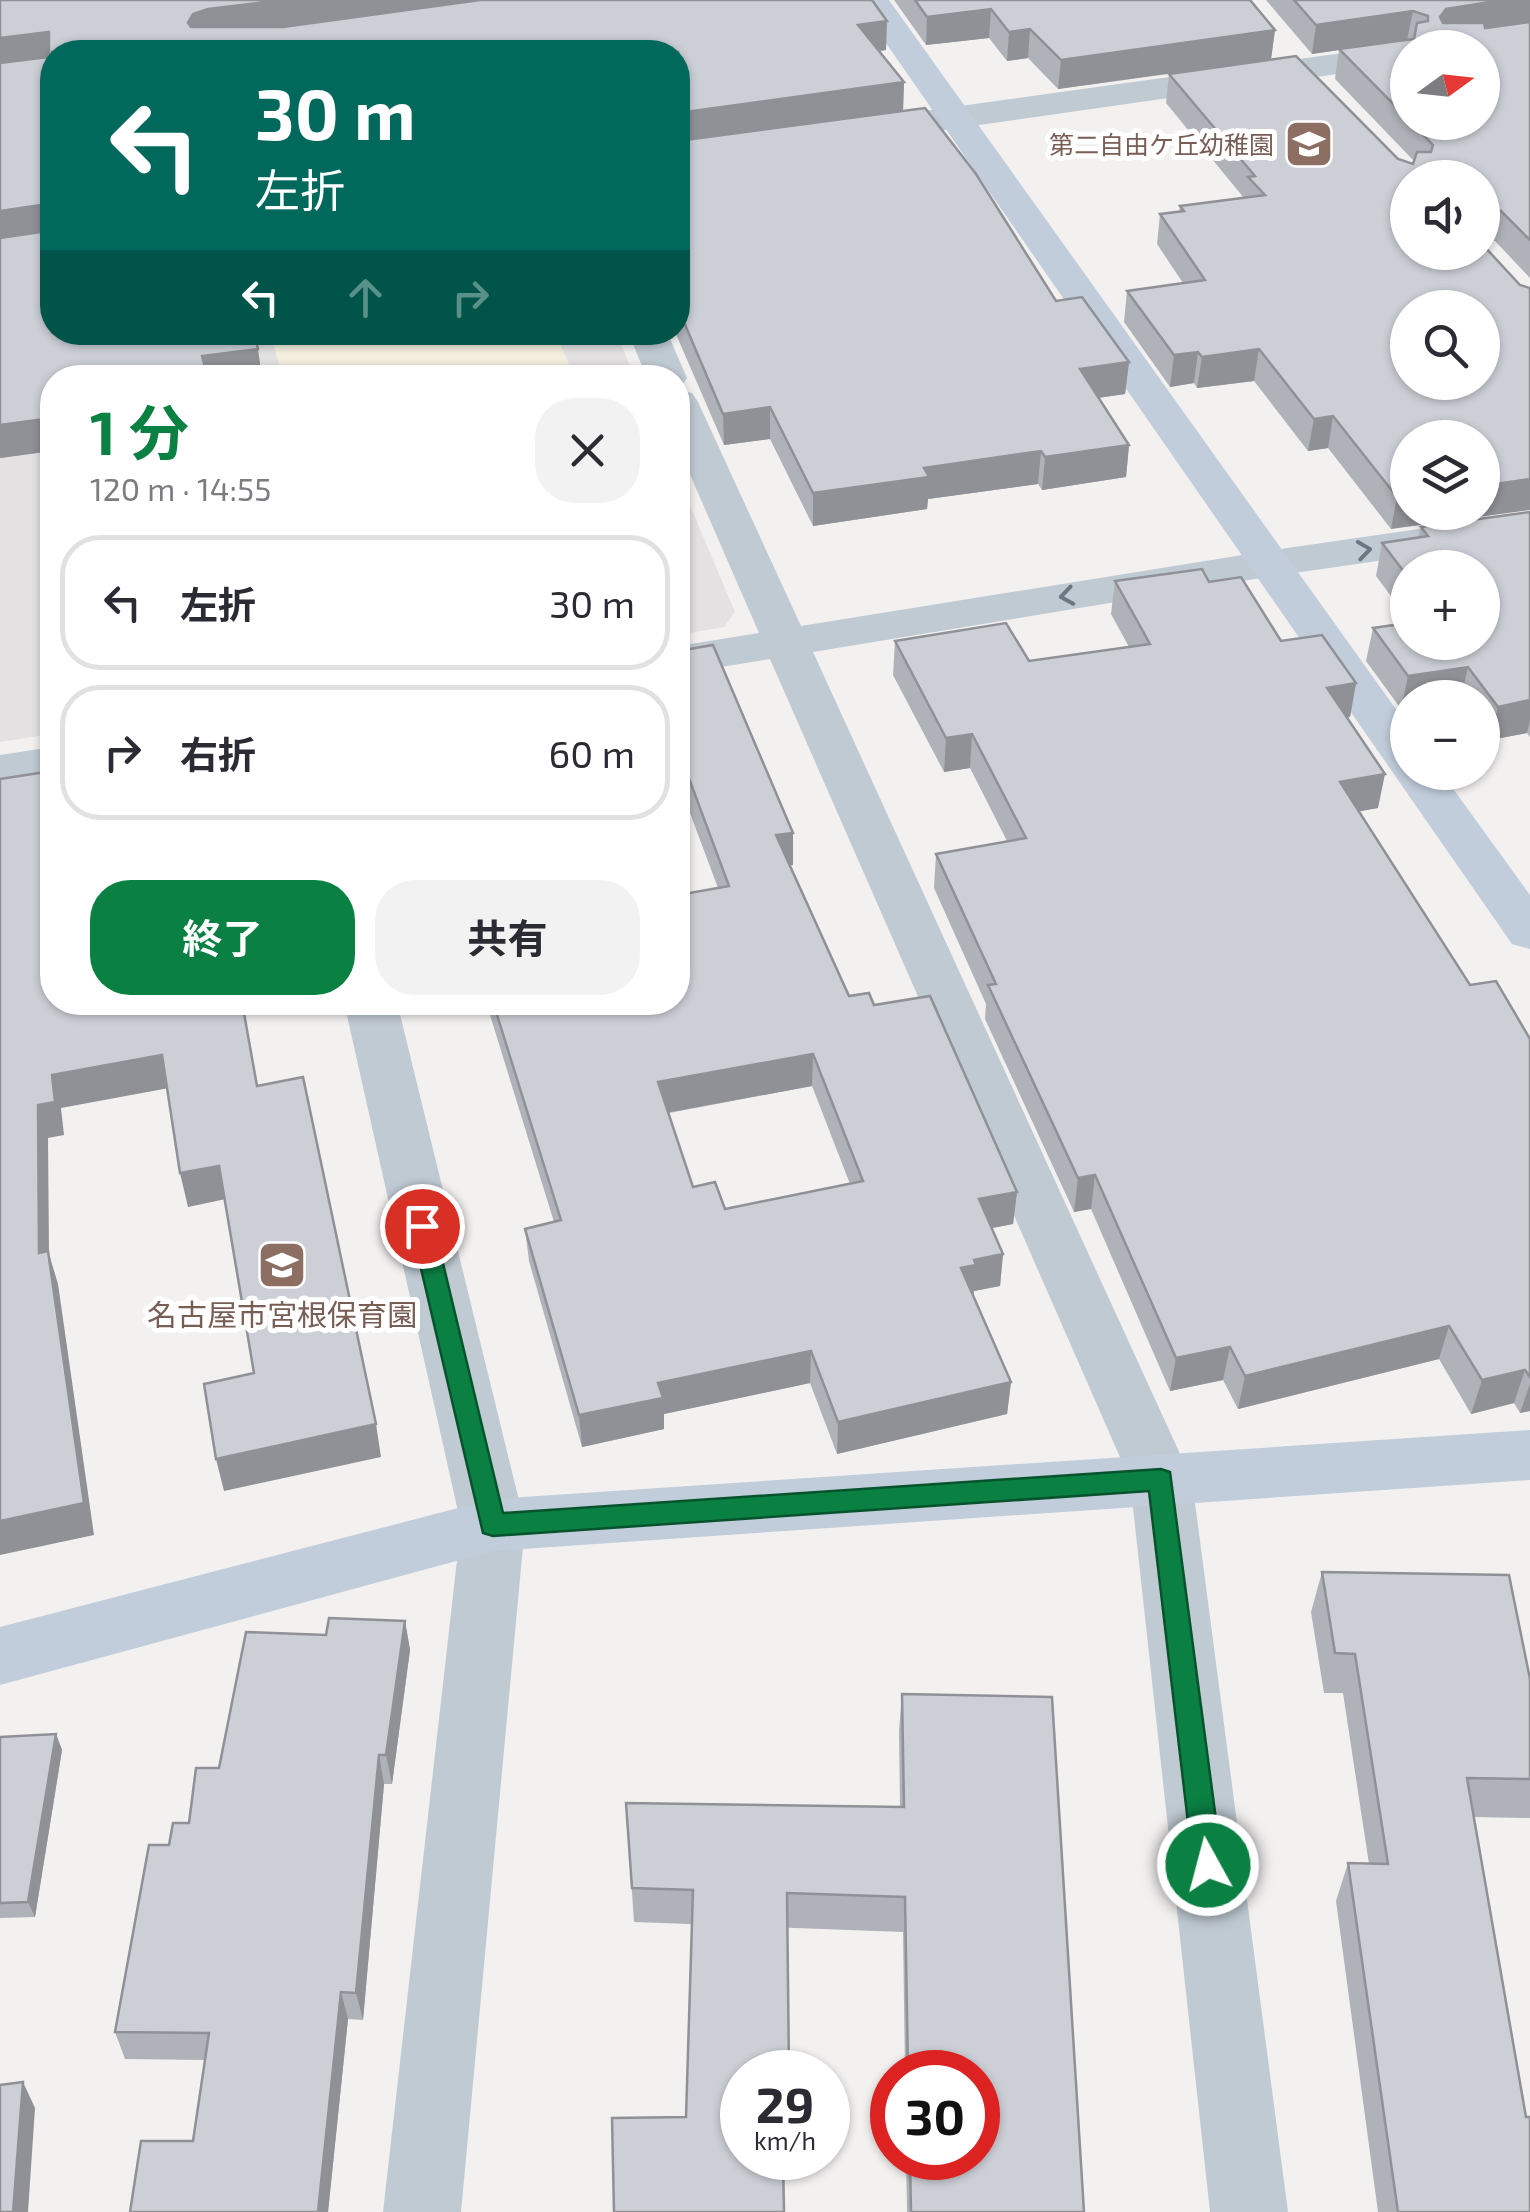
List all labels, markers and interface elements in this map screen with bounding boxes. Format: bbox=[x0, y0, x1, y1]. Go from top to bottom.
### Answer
north arrow bbox=[1390, 30, 1500, 140]
map controls bbox=[1390, 30, 1500, 790]
text: 30 m bbox=[255, 70, 416, 154]
icon: left bbox=[90, 80, 220, 210]
school or university icon: 第二自由ケ丘幼稚園 bbox=[1283, 118, 1335, 170]
place label: 第二自由ケ丘幼稚園 bbox=[1049, 129, 1274, 159]
button: sound bbox=[1390, 160, 1500, 270]
text: 左折 bbox=[255, 162, 345, 216]
icon: left bbox=[233, 270, 288, 325]
icon: ahead bbox=[338, 270, 393, 325]
icon: right bbox=[443, 270, 498, 325]
button: search bbox=[1390, 290, 1500, 400]
text: 1 分 bbox=[90, 395, 189, 467]
button: close bbox=[535, 398, 640, 503]
button: layers bbox=[1390, 420, 1500, 530]
text: 120 m · 14:55 bbox=[90, 469, 271, 507]
one-way arrow bbox=[1355, 541, 1372, 562]
button: + bbox=[1390, 550, 1500, 660]
icon: left bbox=[95, 575, 150, 630]
text: 30 m bbox=[549, 580, 635, 626]
text: 左折 bbox=[180, 581, 256, 627]
one-way arrow bbox=[1059, 585, 1075, 606]
button: − bbox=[1390, 680, 1500, 790]
icon: right bbox=[95, 725, 150, 780]
text: 60 m bbox=[549, 730, 635, 776]
text: 右折 bbox=[180, 731, 256, 777]
button: 終了 bbox=[90, 880, 355, 995]
button: 共有 bbox=[375, 880, 640, 995]
pin bbox=[380, 1184, 465, 1269]
icon: arrive bbox=[395, 1199, 450, 1254]
school or university icon: 名古屋市宮根保育園 bbox=[256, 1239, 308, 1291]
place label: 名古屋市宮根保育園 bbox=[147, 1296, 417, 1332]
position arrow bbox=[1156, 1813, 1260, 1917]
speed limit sign: 30 bbox=[870, 2050, 1000, 2180]
text: 29 bbox=[756, 2073, 814, 2133]
text: km/h bbox=[754, 2125, 816, 2155]

